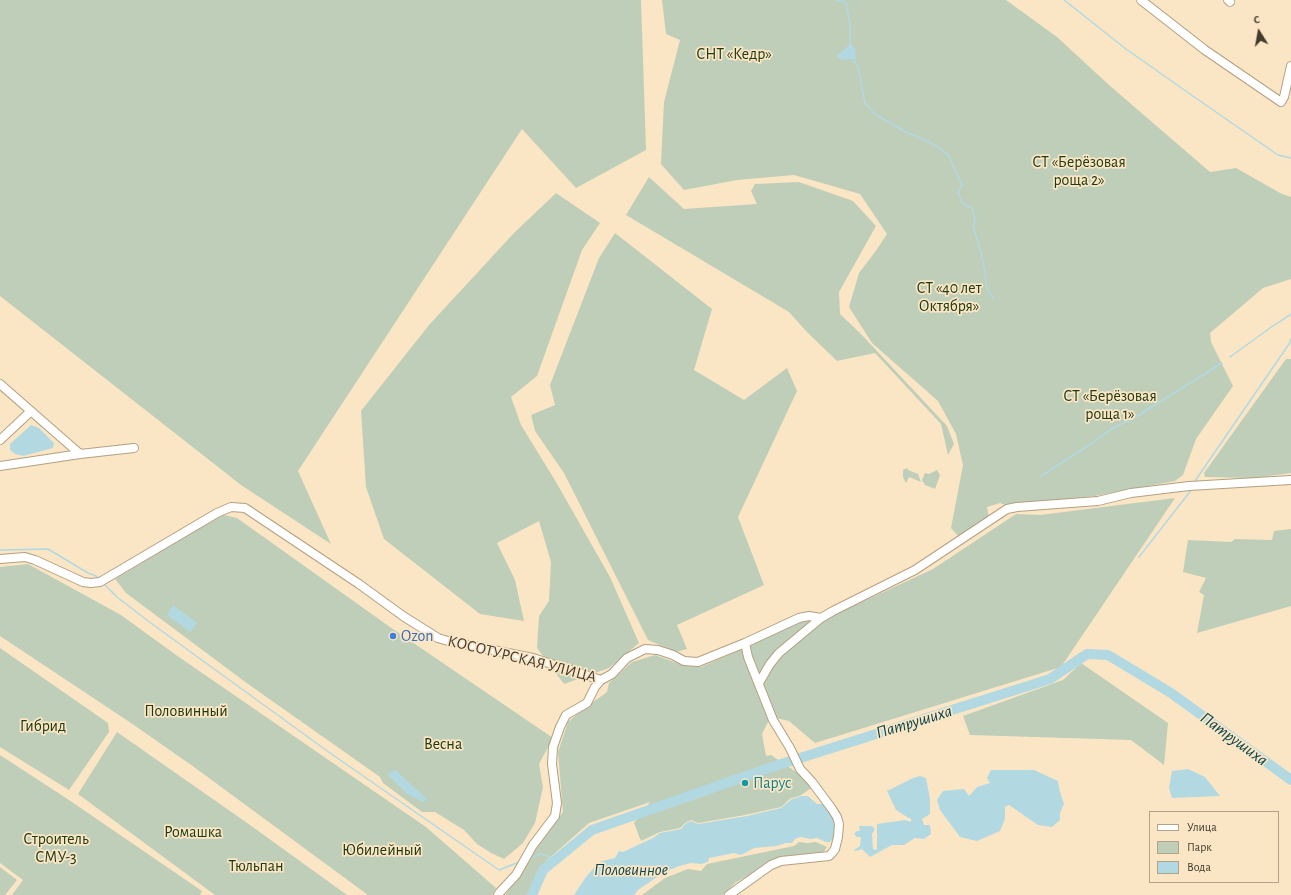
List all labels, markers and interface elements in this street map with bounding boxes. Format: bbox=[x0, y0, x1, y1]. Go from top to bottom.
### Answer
north arrow bbox=[1239, 12, 1279, 52]
text: С bbox=[1253, 14, 1261, 26]
park label: СНТ «Кедр» bbox=[696, 44, 772, 64]
park label: СТ «Берёзовая роща 2» bbox=[1032, 152, 1126, 190]
park label: СТ «40 лет Октября» bbox=[917, 278, 981, 316]
park label: СТ «Берёзовая роща 1» bbox=[1063, 386, 1157, 424]
place label: Ozon bbox=[401, 626, 433, 646]
marker: Ozon bbox=[388, 631, 398, 641]
street label: КОСОТУРСКАЯ УЛИЦА bbox=[446, 631, 598, 687]
park label: Половинный bbox=[144, 701, 228, 721]
water label: Патрушиха bbox=[874, 701, 954, 743]
water label: Патрушиха bbox=[1196, 708, 1272, 770]
park label: Гибрид bbox=[20, 716, 66, 736]
park label: Весна bbox=[424, 734, 462, 754]
place label: Парус bbox=[753, 773, 792, 793]
marker: Парус bbox=[740, 778, 750, 788]
legend bbox=[1149, 811, 1279, 883]
text: Улица bbox=[1187, 821, 1217, 833]
park label: Ромашка bbox=[164, 822, 222, 842]
park label: Строитель СМУ-3 bbox=[23, 829, 89, 867]
park label: Юбилейный bbox=[342, 840, 422, 860]
text: Парк bbox=[1187, 841, 1212, 853]
park label: Тюльпан bbox=[228, 856, 284, 876]
water label: Половинное bbox=[594, 860, 668, 880]
text: Вода bbox=[1187, 861, 1211, 873]

